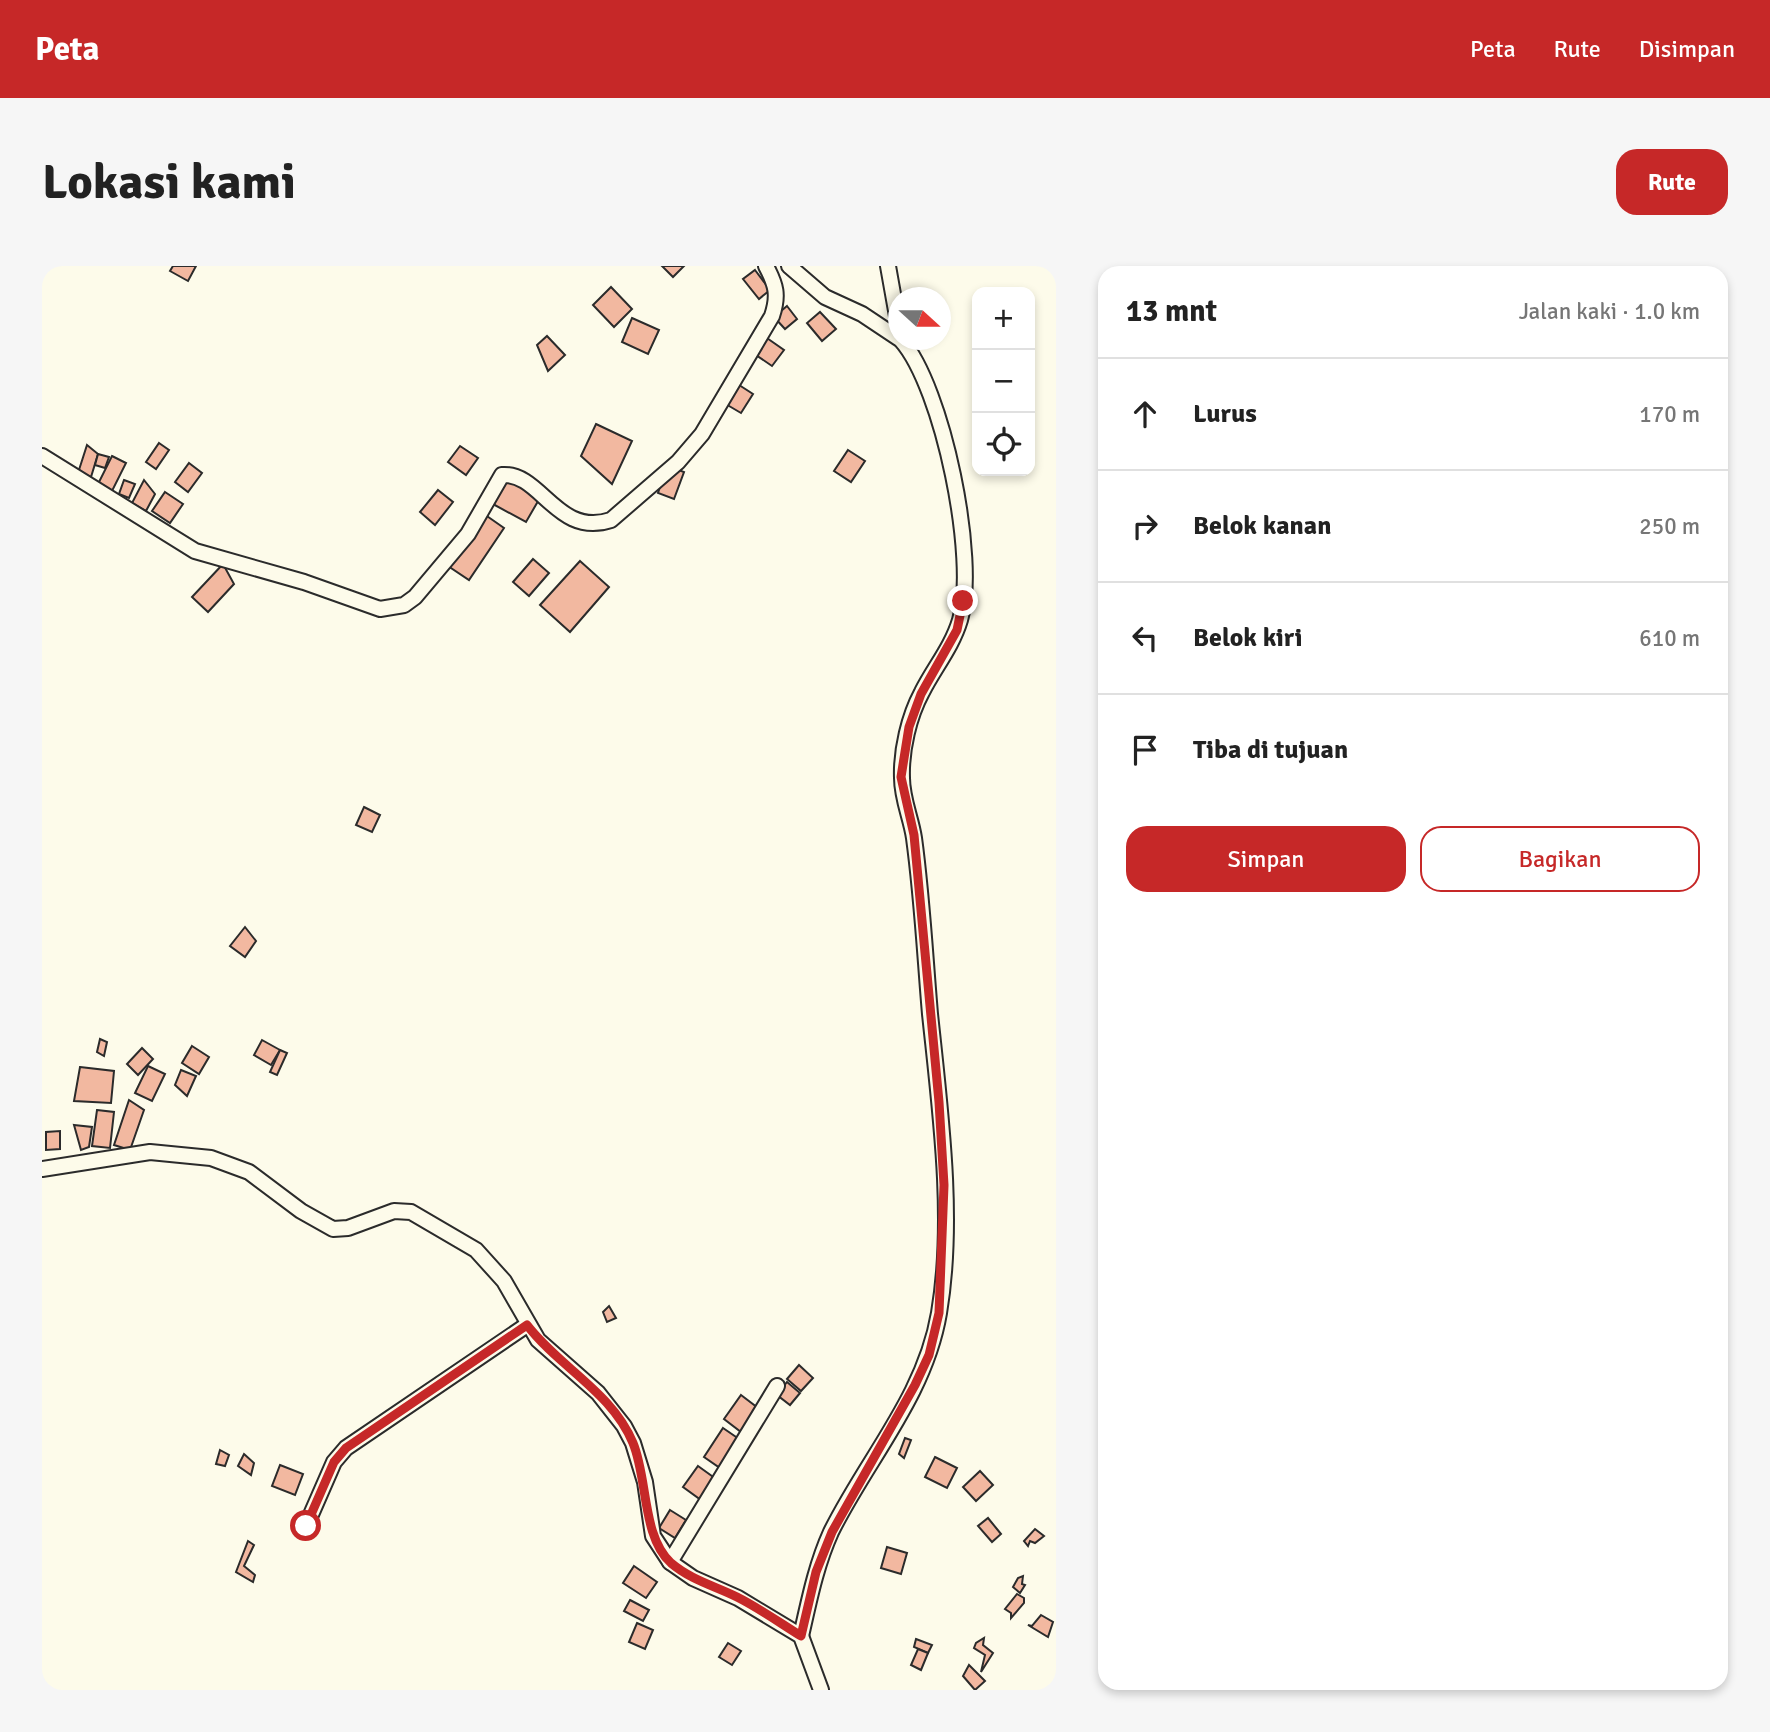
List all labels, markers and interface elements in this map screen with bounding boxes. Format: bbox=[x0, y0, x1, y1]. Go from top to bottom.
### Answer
text: Peta bbox=[35, 29, 99, 70]
text: Peta bbox=[1470, 34, 1516, 64]
text: Rute bbox=[1554, 34, 1601, 64]
text: Disimpan bbox=[1639, 34, 1735, 64]
button: Rute bbox=[1616, 149, 1728, 215]
text: Lokasi kami bbox=[42, 152, 296, 212]
north arrow bbox=[888, 287, 951, 350]
map controls bbox=[972, 287, 1035, 476]
button: + bbox=[972, 287, 1035, 350]
text: 13 mnt bbox=[1126, 293, 1217, 330]
text: Jalan kaki · 1.0 km bbox=[1519, 297, 1700, 326]
button: − bbox=[972, 350, 1035, 413]
icon: ahead bbox=[1126, 395, 1164, 433]
text: Lurus bbox=[1193, 398, 1257, 430]
text: 170 m bbox=[1639, 400, 1700, 429]
button: locate bbox=[972, 413, 1035, 476]
icon: right bbox=[1126, 507, 1164, 545]
text: Belok kanan bbox=[1193, 510, 1331, 542]
text: 250 m bbox=[1639, 512, 1700, 541]
route end bbox=[947, 585, 978, 616]
icon: left bbox=[1126, 619, 1164, 657]
text: Belok kiri bbox=[1193, 622, 1302, 654]
text: 610 m bbox=[1639, 624, 1700, 653]
icon: arrive bbox=[1126, 731, 1164, 769]
text: Tiba di tujuan bbox=[1193, 734, 1348, 766]
button: Simpan bbox=[1126, 826, 1406, 892]
button: Bagikan bbox=[1420, 826, 1700, 892]
route start bbox=[290, 1510, 321, 1541]

